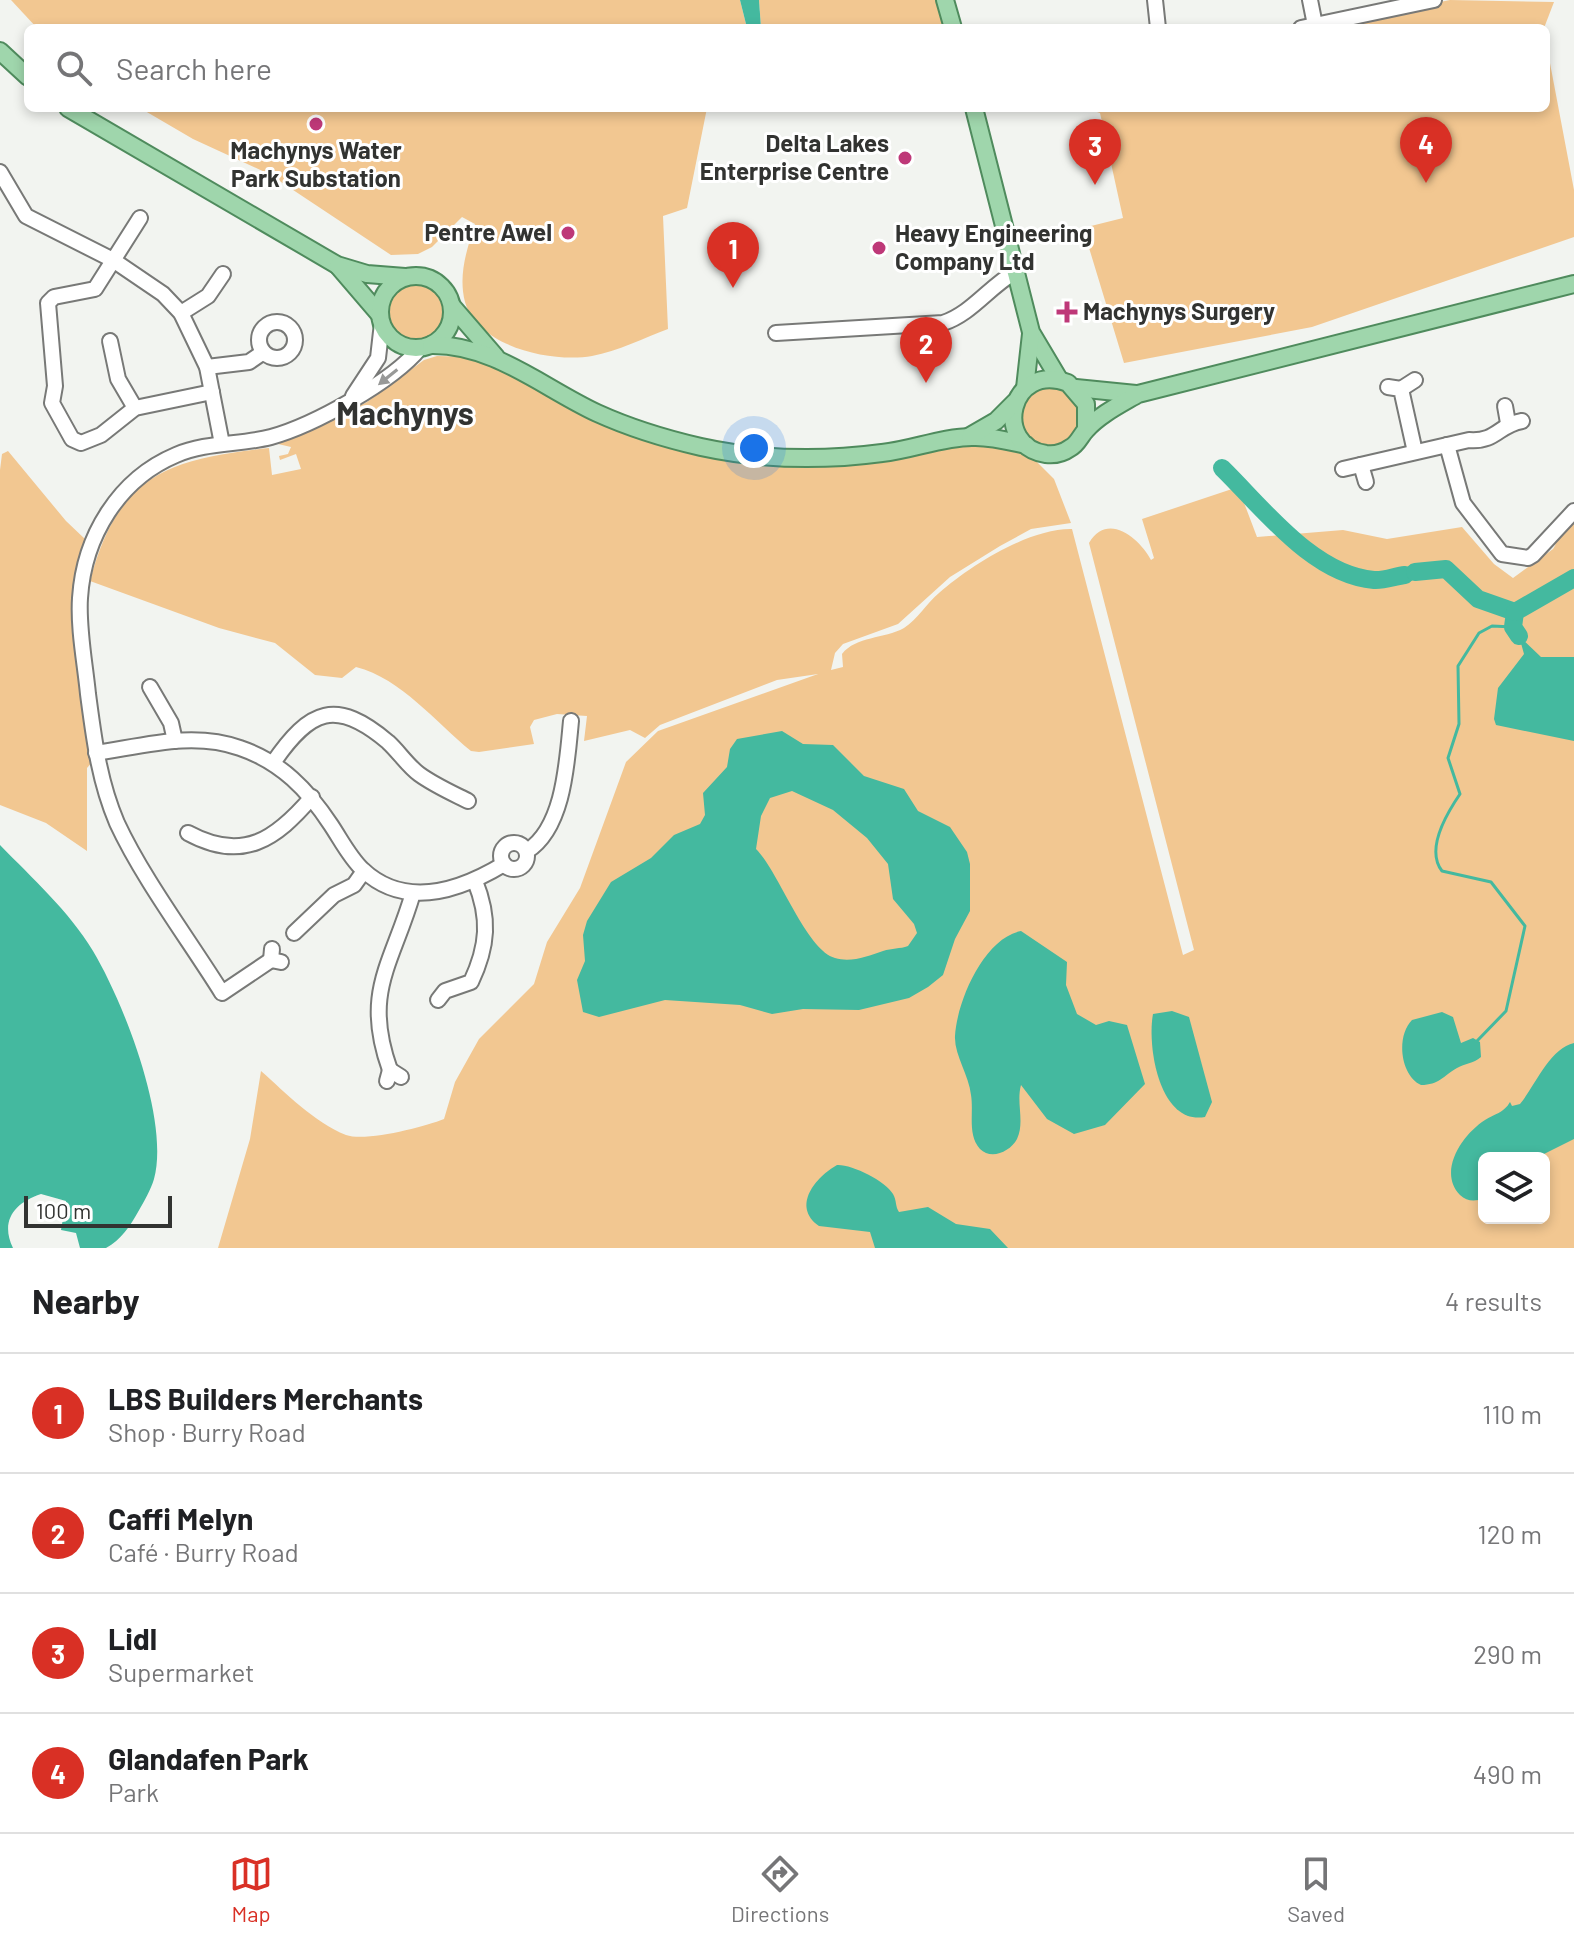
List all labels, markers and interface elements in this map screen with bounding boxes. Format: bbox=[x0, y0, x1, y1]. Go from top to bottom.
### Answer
search box bbox=[24, 24, 1550, 112]
icon: search bbox=[52, 46, 96, 90]
text: Search here bbox=[116, 50, 272, 86]
marker: Machynys Water Park Substation bbox=[307, 115, 325, 133]
pin: 4 bbox=[1400, 117, 1452, 183]
pin: 3 bbox=[1069, 119, 1121, 185]
place label: Delta Lakes Enterprise Centre bbox=[700, 128, 889, 185]
place label: Machynys Water Park Substation bbox=[230, 135, 402, 192]
marker: Delta Lakes Enterprise Centre bbox=[896, 149, 914, 167]
place label: Pentre Awel bbox=[424, 217, 552, 246]
place label: Heavy Engineering Company Ltd bbox=[895, 218, 1092, 275]
pin: 1 bbox=[707, 222, 759, 288]
marker: Pentre Awel bbox=[559, 224, 577, 242]
marker: Heavy Engineering Company Ltd bbox=[870, 239, 888, 257]
place label: Machynys Surgery bbox=[1083, 296, 1275, 325]
marker: Machynys Surgery bbox=[1058, 303, 1076, 321]
pin: 2 bbox=[900, 317, 952, 383]
one-way arrow bbox=[378, 368, 398, 385]
district label: Machynys bbox=[336, 393, 474, 431]
your location bbox=[734, 428, 774, 468]
map controls bbox=[1478, 1152, 1550, 1224]
button: layers bbox=[1478, 1152, 1550, 1224]
scale bar bbox=[24, 1192, 172, 1228]
text: 100 m bbox=[36, 1197, 91, 1223]
text: Nearby bbox=[32, 1280, 140, 1321]
text: 4 results bbox=[1445, 1285, 1542, 1316]
text: LBS Builders Merchants bbox=[108, 1380, 423, 1416]
text: 1 bbox=[53, 1398, 63, 1429]
text: 110 m bbox=[1482, 1398, 1542, 1429]
text: Shop · Burry Road bbox=[108, 1416, 306, 1447]
text: Caffi Melyn bbox=[108, 1500, 254, 1536]
text: 2 bbox=[51, 1518, 65, 1549]
text: 120 m bbox=[1478, 1518, 1542, 1549]
text: Café · Burry Road bbox=[108, 1536, 299, 1567]
text: Lidl bbox=[108, 1620, 157, 1656]
text: 3 bbox=[51, 1638, 65, 1669]
text: 290 m bbox=[1473, 1638, 1542, 1669]
text: Supermarket bbox=[108, 1656, 255, 1687]
text: Glandafen Park bbox=[108, 1740, 309, 1776]
text: 4 bbox=[50, 1758, 66, 1789]
text: 490 m bbox=[1473, 1758, 1542, 1789]
text: Park bbox=[108, 1776, 159, 1807]
tab: Map bbox=[229, 1852, 273, 1926]
tab: Directions bbox=[731, 1852, 829, 1926]
tab: Saved bbox=[1287, 1852, 1345, 1926]

